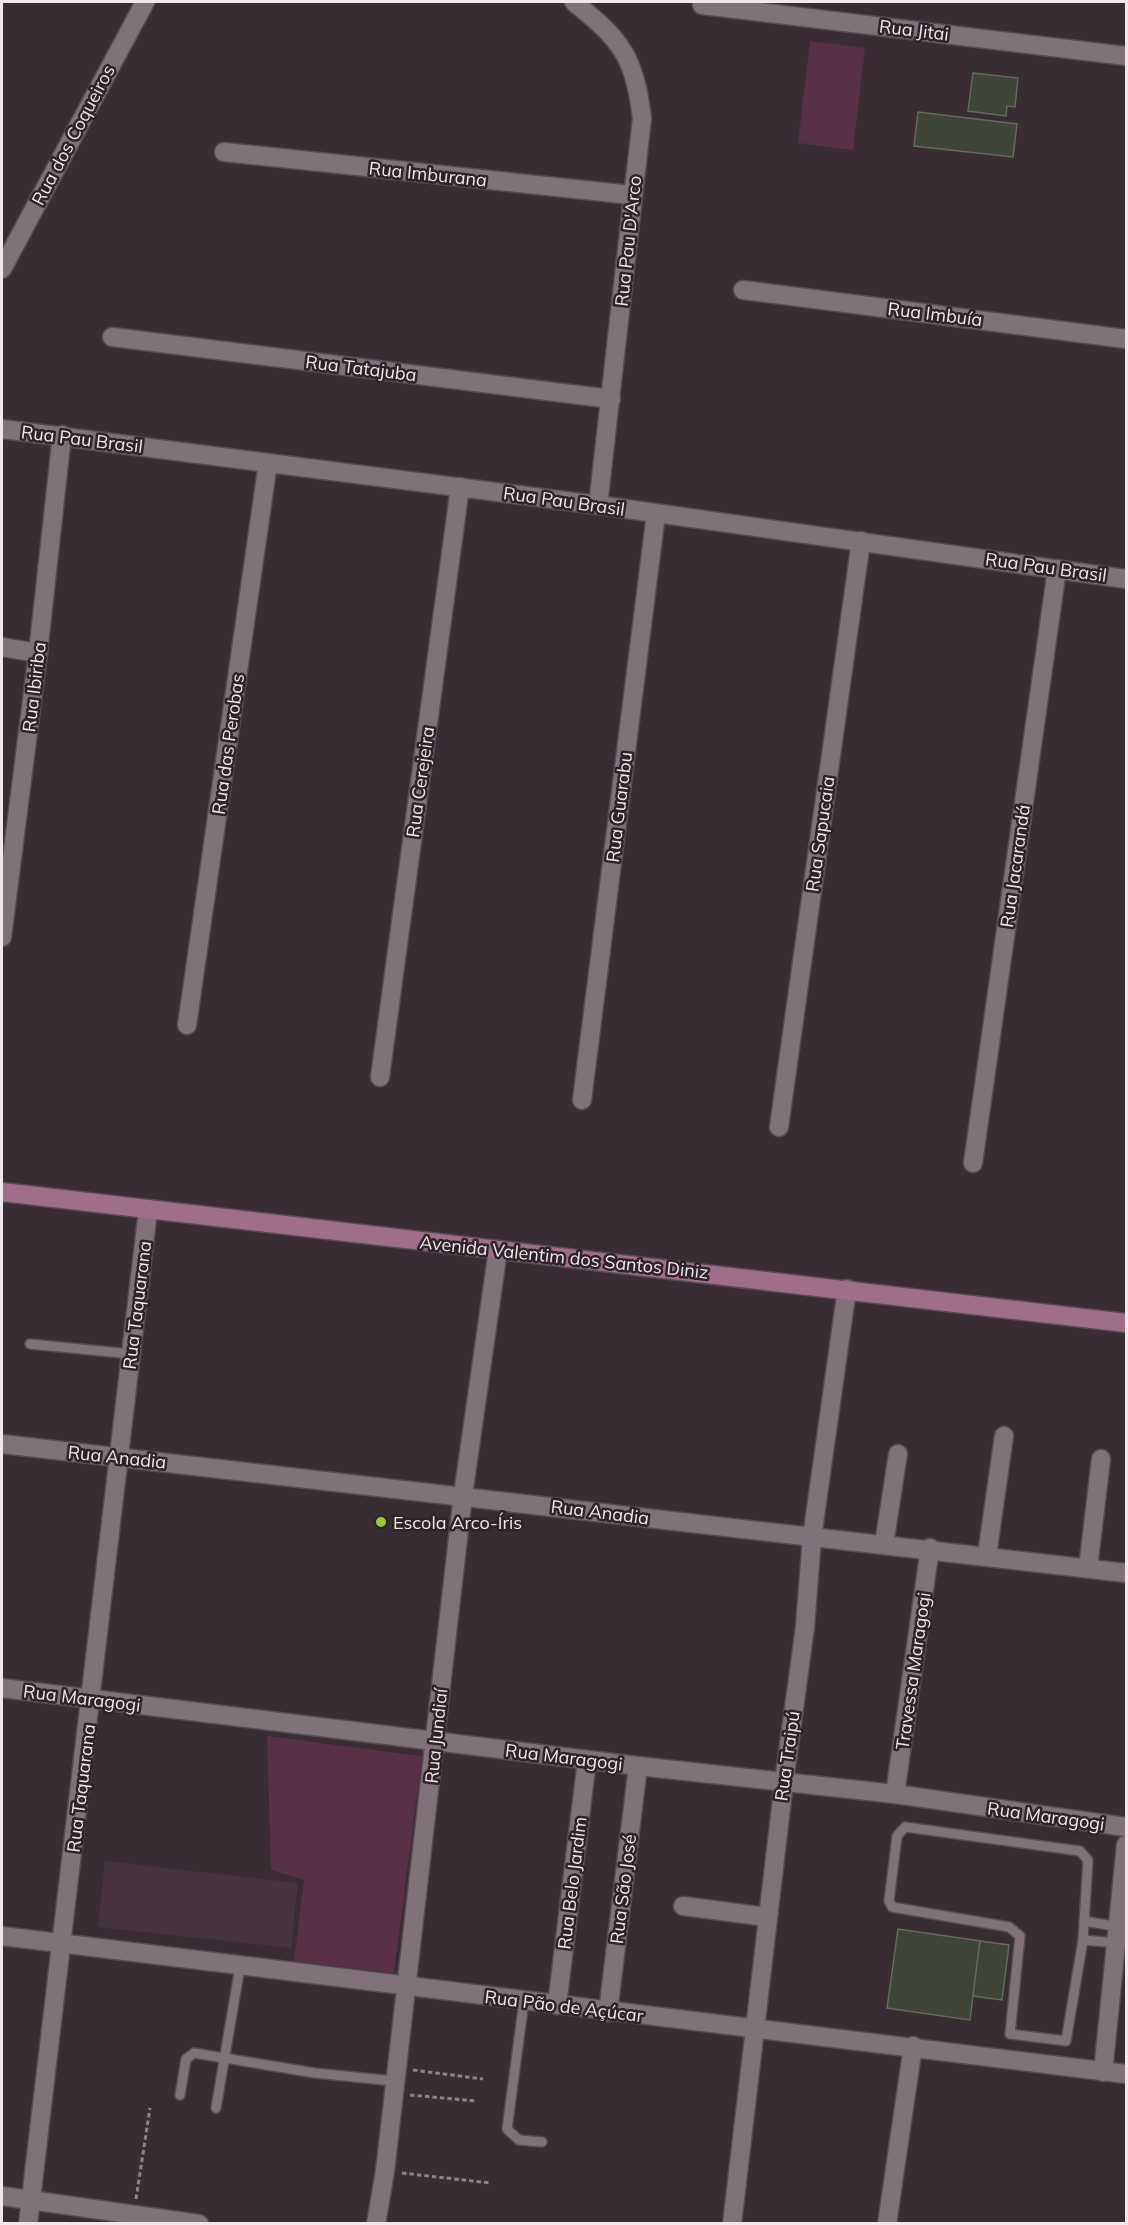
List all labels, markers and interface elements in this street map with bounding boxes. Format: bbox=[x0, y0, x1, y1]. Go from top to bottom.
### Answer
street label: Rua Jitai bbox=[878, 14, 950, 46]
street label: Rua dos Coqueiros bbox=[26, 61, 120, 209]
street label: Rua Imburana bbox=[368, 156, 488, 192]
street label: Rua Pau D'Arco bbox=[610, 174, 646, 308]
street label: Rua Imbuía bbox=[886, 297, 984, 331]
street label: Rua Tatajuba bbox=[304, 350, 418, 386]
street label: Rua Pau Brasil bbox=[20, 420, 144, 458]
street label: Rua Pau Brasil bbox=[502, 481, 626, 521]
street label: Rua Pau Brasil bbox=[984, 547, 1108, 587]
street label: Rua Ibiriba bbox=[17, 641, 51, 733]
street label: Rua das Perobas bbox=[207, 672, 249, 816]
street label: Rua Cerejeira bbox=[401, 725, 439, 839]
street label: Rua Guarabu bbox=[601, 750, 637, 864]
street label: Rua Sapucaia bbox=[801, 775, 839, 893]
street label: Rua Jacarandá bbox=[995, 803, 1035, 929]
street label: Avenida Valentim dos Santos Diniz bbox=[418, 1230, 710, 1284]
street label: Rua Taquarana bbox=[118, 1239, 156, 1371]
street label: Rua Anadia bbox=[67, 1440, 167, 1474]
street label: Rua Anadia bbox=[550, 1495, 650, 1529]
place label: Escola Arco-Íris bbox=[393, 1511, 522, 1534]
marker: Escola Arco-Íris bbox=[374, 1515, 388, 1529]
street label: Travessa Maragogi bbox=[891, 1591, 935, 1751]
street label: Rua Maragogi bbox=[22, 1679, 142, 1717]
street label: Rua Jundiaí bbox=[420, 1686, 453, 1785]
street label: Rua Traipú bbox=[769, 1710, 805, 1802]
street label: Rua Taquarana bbox=[62, 1722, 100, 1854]
street label: Rua Maragogi bbox=[504, 1738, 624, 1776]
street label: Rua Maragogi bbox=[986, 1796, 1106, 1836]
street label: Rua Belo Jardim bbox=[552, 1815, 592, 1951]
street label: Rua São José bbox=[605, 1833, 641, 1945]
street label: Rua Pão de Açúcar bbox=[483, 1985, 645, 2027]

